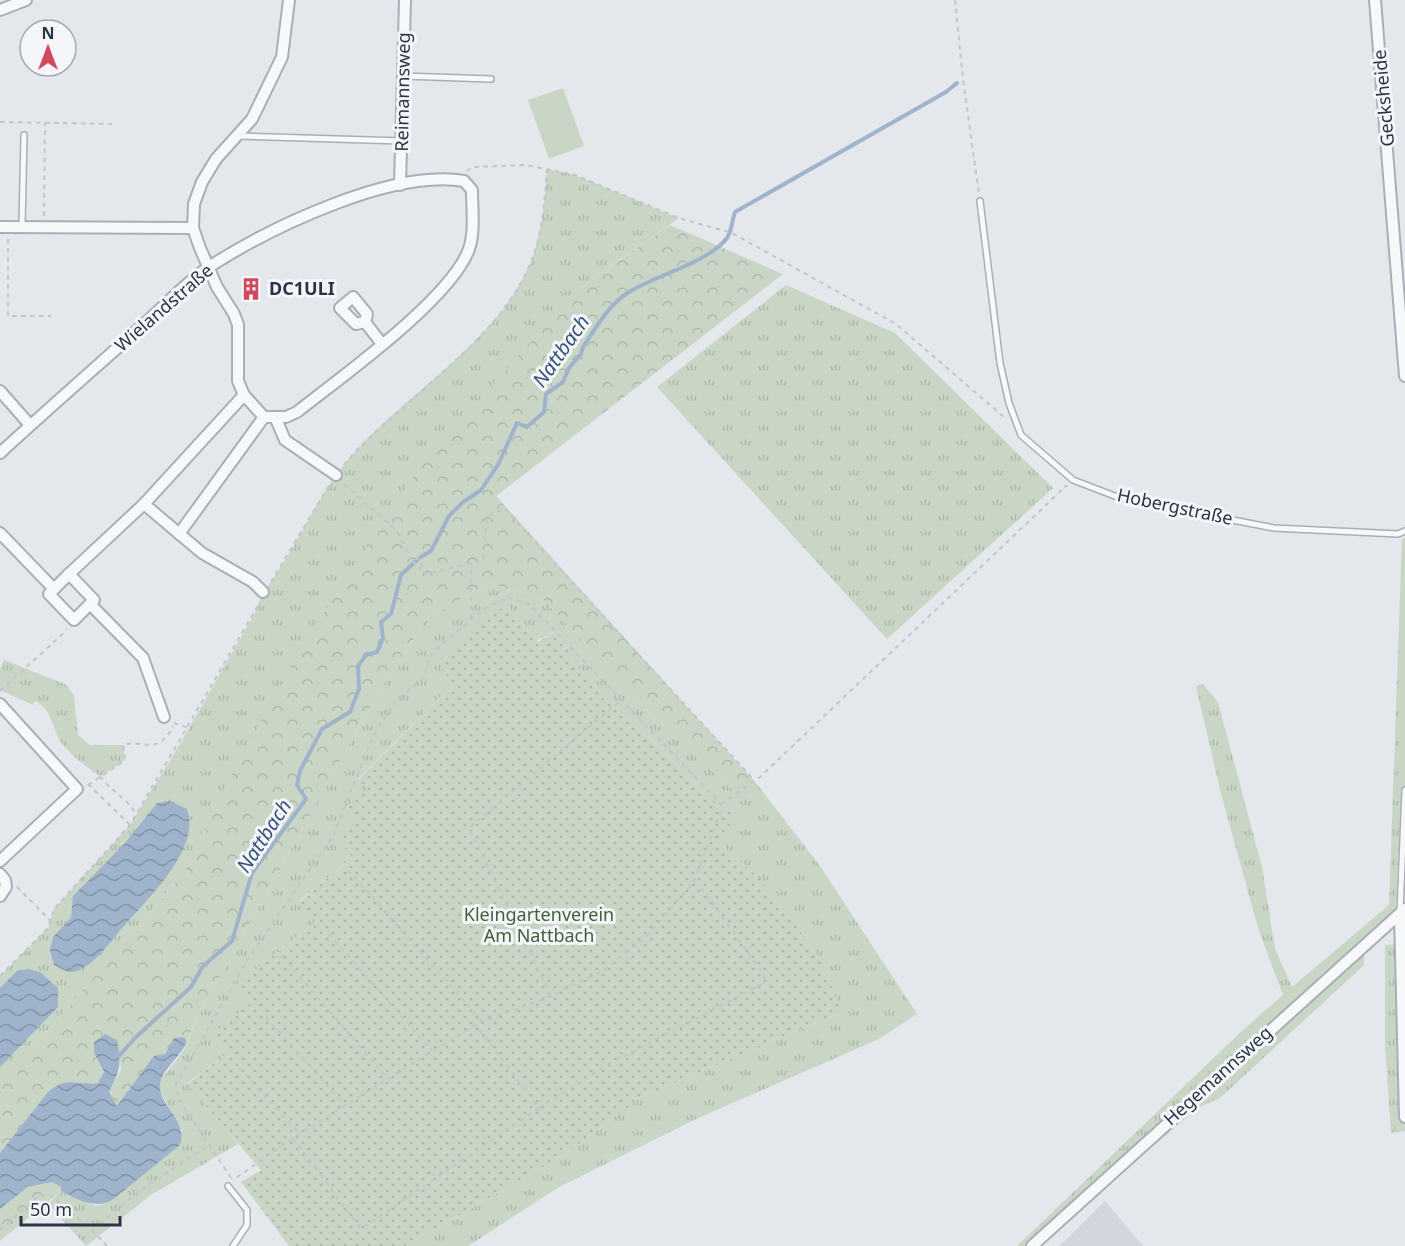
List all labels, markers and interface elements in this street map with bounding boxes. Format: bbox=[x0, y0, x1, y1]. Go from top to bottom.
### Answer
north arrow bbox=[18, 18, 78, 78]
text: N bbox=[41, 22, 55, 44]
street label: Reimannsweg bbox=[389, 32, 415, 152]
street label: Gecksheide bbox=[1367, 49, 1399, 148]
street label: Wielandstraße bbox=[109, 258, 217, 356]
building icon: DC1ULI bbox=[238, 276, 264, 302]
place label: DC1ULI bbox=[269, 276, 335, 300]
water label: Nattbach bbox=[526, 309, 595, 392]
street label: Hobergstraße bbox=[1115, 482, 1235, 530]
water label: Nattbach bbox=[230, 794, 297, 878]
park label: Kleingartenverein Am Nattbach bbox=[464, 902, 614, 947]
street label: Hegemannsweg bbox=[1158, 1020, 1277, 1130]
scale bar bbox=[21, 1189, 120, 1227]
text: 50 m bbox=[30, 1197, 72, 1221]

